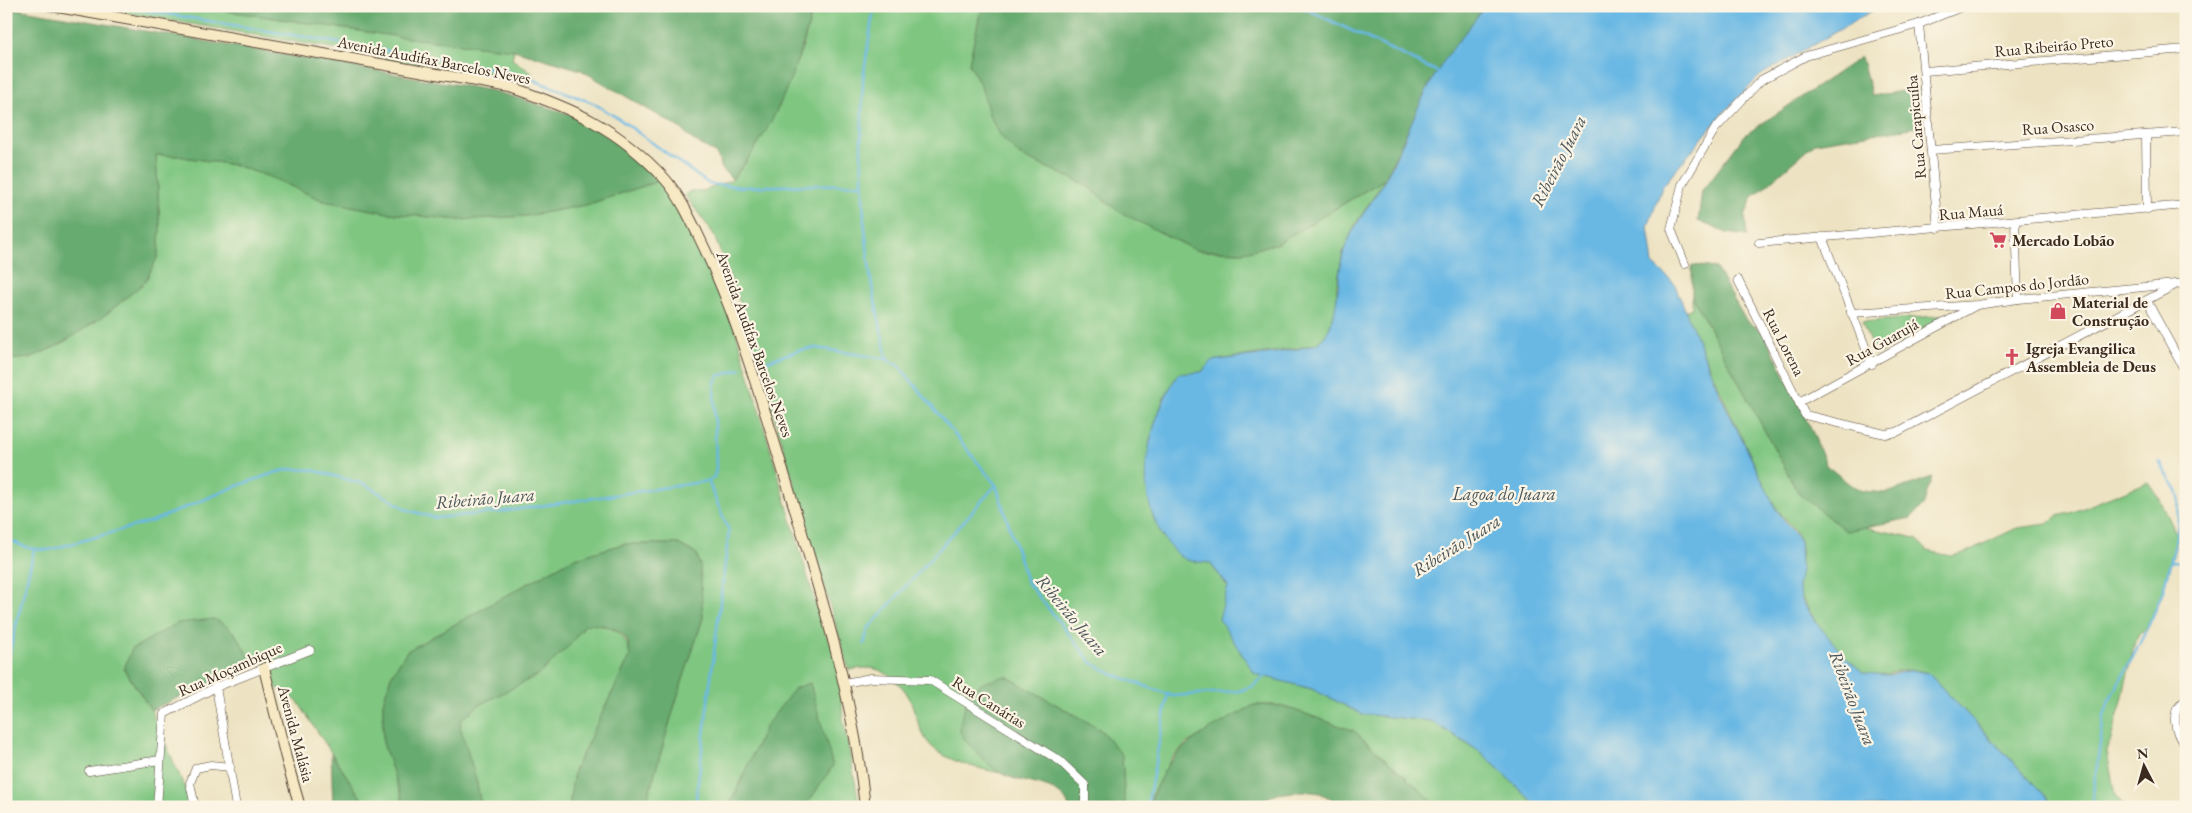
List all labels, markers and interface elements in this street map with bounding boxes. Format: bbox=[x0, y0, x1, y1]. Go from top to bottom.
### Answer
street label: Rua Ribeirão Preto bbox=[1994, 30, 2114, 62]
street label: Avenida Audifax Barcelos Neves bbox=[335, 31, 532, 89]
street label: Rua Carapicuíba bbox=[1901, 74, 1931, 180]
water label: Ribeirão Juara bbox=[1525, 111, 1591, 211]
street label: Rua Osasco bbox=[2021, 114, 2095, 140]
street label: Rua Mauá bbox=[1938, 199, 2005, 225]
supermarket icon: Mercado Lobão bbox=[1988, 230, 2008, 250]
place label: Mercado Lobão bbox=[2012, 230, 2114, 251]
street label: Avenida Audifax Barcelos Neves bbox=[711, 247, 798, 440]
street label: Rua Campos do Jordão bbox=[1944, 268, 2090, 304]
place label: Material de Construção bbox=[2072, 292, 2149, 331]
shop icon: Material de Construção bbox=[2048, 301, 2068, 321]
street label: Rua Lorena bbox=[1758, 305, 1810, 380]
street label: Rua Guarujá bbox=[1842, 313, 1922, 371]
place label: Igreja Evangilica Assembleia de Deus bbox=[2025, 338, 2156, 377]
church icon: Igreja Evangilica Assembleia de Deus bbox=[2002, 347, 2022, 367]
water label: Ribeirão Juara bbox=[434, 482, 536, 514]
water label: Lagoa do Juara bbox=[1451, 482, 1556, 506]
water label: Ribeirão Juara bbox=[1408, 509, 1504, 581]
water label: Ribeirão Juara bbox=[1031, 569, 1113, 661]
street label: Rua Moçambique bbox=[175, 637, 285, 701]
water label: Ribeirão Juara bbox=[1824, 647, 1882, 749]
street label: Rua Canárias bbox=[948, 671, 1030, 733]
street label: Avenida Malásia bbox=[273, 682, 319, 785]
north arrow bbox=[2120, 740, 2170, 790]
text: N bbox=[2136, 743, 2150, 763]

